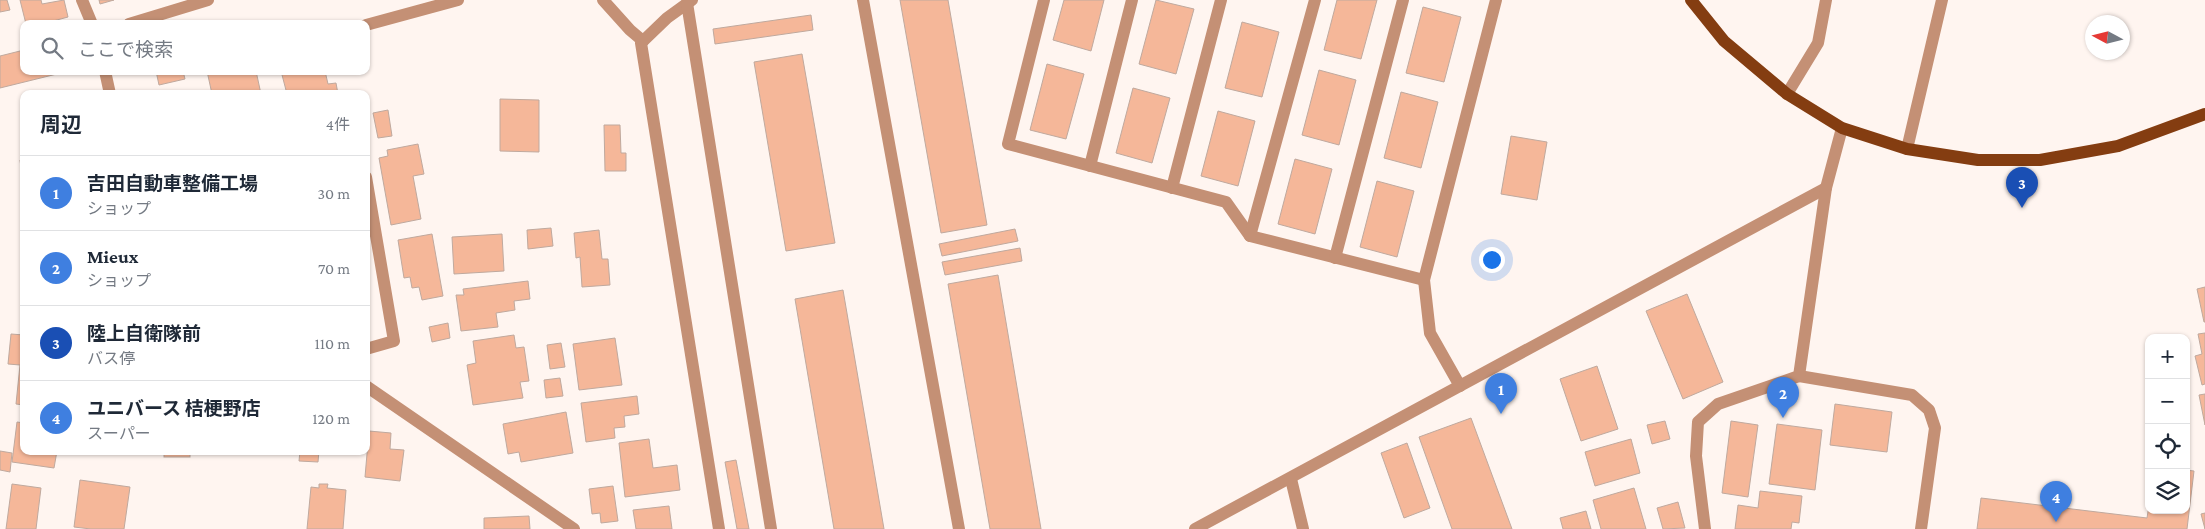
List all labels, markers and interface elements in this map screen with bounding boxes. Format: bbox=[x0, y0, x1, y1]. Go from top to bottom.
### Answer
north arrow bbox=[2085, 15, 2130, 60]
search box bbox=[20, 20, 370, 75]
icon: search bbox=[38, 34, 66, 62]
text: ここで検索 bbox=[78, 39, 173, 60]
text: 周辺 bbox=[40, 113, 82, 137]
text: 4件 bbox=[326, 116, 350, 133]
pin: 3 bbox=[2006, 167, 2038, 208]
text: 吉田自動車整備工場 bbox=[87, 173, 258, 194]
text: 1 bbox=[53, 185, 59, 202]
text: 30 m bbox=[318, 185, 350, 202]
text: ショップ bbox=[87, 200, 151, 217]
text: Mieux bbox=[87, 246, 138, 267]
your location bbox=[1479, 247, 1505, 273]
text: 2 bbox=[52, 260, 60, 277]
text: 70 m bbox=[318, 260, 350, 277]
text: ショップ bbox=[87, 272, 151, 289]
text: 陸上自衛隊前 bbox=[87, 323, 201, 344]
map controls bbox=[2145, 334, 2190, 514]
button: + bbox=[2145, 334, 2190, 379]
text: 3 bbox=[52, 335, 60, 352]
text: 110 m bbox=[314, 335, 350, 352]
text: バス停 bbox=[87, 350, 135, 367]
pin: 1 bbox=[1485, 373, 1517, 414]
pin: 2 bbox=[1767, 377, 1799, 418]
button: − bbox=[2145, 379, 2190, 424]
text: ユニバース 桔梗野店 bbox=[87, 398, 261, 419]
text: 4 bbox=[52, 410, 60, 427]
text: 120 m bbox=[312, 410, 350, 427]
button: locate bbox=[2145, 424, 2190, 469]
text: スーパー bbox=[87, 425, 151, 442]
button: layers bbox=[2145, 469, 2190, 514]
pin: 4 bbox=[2040, 481, 2072, 522]

